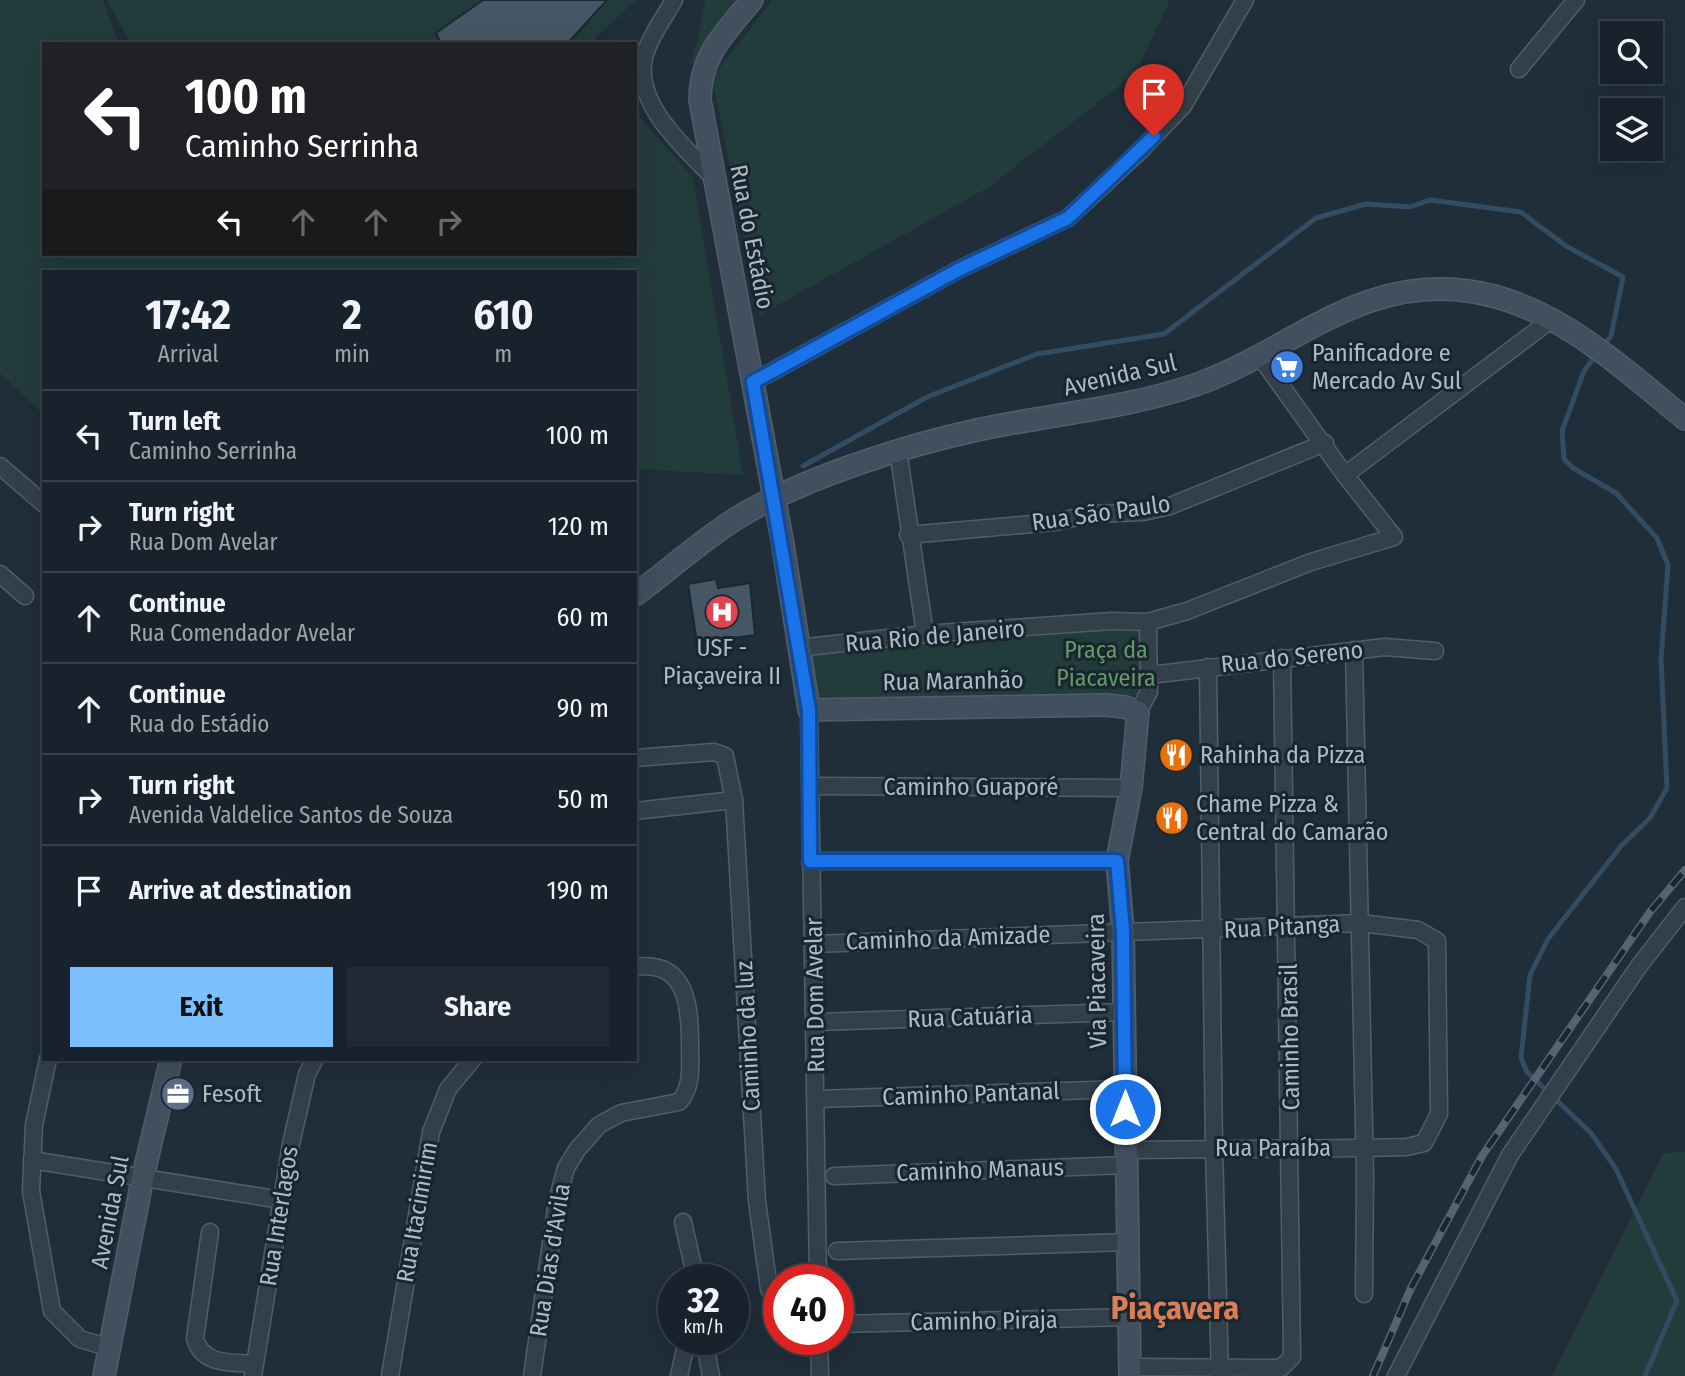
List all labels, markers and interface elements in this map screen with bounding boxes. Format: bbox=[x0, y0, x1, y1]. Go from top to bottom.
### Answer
map controls bbox=[1600, 21, 1663, 161]
button: search bbox=[1600, 21, 1663, 84]
pin bbox=[1124, 64, 1184, 136]
text: 100 m bbox=[185, 67, 307, 126]
icon: left bbox=[70, 70, 161, 161]
icon: arrive bbox=[1135, 75, 1173, 113]
button: layers bbox=[1600, 98, 1663, 161]
text: Caminho Serrinha bbox=[185, 127, 419, 165]
street label: Rua do Estádio bbox=[724, 162, 780, 312]
icon: left bbox=[211, 203, 249, 241]
icon: ahead bbox=[284, 203, 322, 241]
icon: ahead bbox=[357, 203, 395, 241]
icon: right bbox=[430, 203, 468, 241]
text: 17:42 bbox=[145, 290, 231, 340]
text: 2 bbox=[342, 290, 362, 340]
text: 610 bbox=[473, 290, 534, 340]
place label: Panificadore e Mercado Av Sul bbox=[1312, 339, 1461, 395]
text: Arrival bbox=[158, 340, 219, 368]
text: min bbox=[334, 340, 370, 368]
text: m bbox=[495, 340, 512, 368]
street label: Avenida Sul bbox=[1061, 348, 1179, 402]
supermarket icon: Panificadore e Mercado Av Sul bbox=[1268, 348, 1306, 386]
text: Turn left bbox=[129, 406, 221, 437]
icon: left bbox=[70, 417, 108, 455]
text: 100 m bbox=[546, 420, 609, 451]
text: Caminho Serrinha bbox=[129, 437, 297, 465]
street label: Rua São Paulo bbox=[1030, 489, 1172, 537]
text: Turn right bbox=[129, 497, 235, 528]
icon: right bbox=[70, 508, 108, 546]
text: 120 m bbox=[548, 511, 609, 542]
text: Rua Dom Avelar bbox=[129, 528, 278, 556]
text: Continue bbox=[129, 588, 226, 619]
hospital icon: USF - Piaçaveira II bbox=[703, 593, 741, 631]
icon: ahead bbox=[70, 599, 108, 637]
text: 60 m bbox=[556, 602, 609, 633]
street label: Rua Rio de Janeiro bbox=[844, 614, 1026, 658]
text: Rua Comendador Avelar bbox=[129, 619, 355, 647]
place label: USF - Piaçaveira II bbox=[663, 634, 781, 690]
park label: Praça da Piacaveira bbox=[1056, 636, 1156, 692]
street label: Rua do Sereno bbox=[1220, 636, 1364, 678]
street label: Rua Maranhão bbox=[882, 666, 1024, 696]
text: Continue bbox=[129, 679, 226, 710]
icon: ahead bbox=[70, 690, 108, 728]
text: 90 m bbox=[557, 693, 609, 724]
text: Rua do Estádio bbox=[129, 710, 269, 738]
restaurant icon: Rahinha da Pizza bbox=[1157, 736, 1195, 774]
place label: Rahinha da Pizza bbox=[1200, 741, 1365, 769]
text: Turn right bbox=[129, 770, 235, 801]
street label: Caminho Guaporé bbox=[884, 773, 1058, 801]
icon: right bbox=[70, 781, 108, 819]
text: 50 m bbox=[557, 784, 609, 815]
place label: Chame Pizza & Central do Camarão bbox=[1196, 790, 1388, 846]
restaurant icon: Chame Pizza & Central do Camarão bbox=[1153, 799, 1191, 837]
text: Avenida Valdelice Santos de Souza bbox=[129, 801, 453, 829]
icon: arrive bbox=[70, 872, 108, 910]
text: Arrive at destination bbox=[129, 875, 352, 906]
text: 190 m bbox=[547, 875, 609, 906]
street label: Rua Pitanga bbox=[1223, 910, 1341, 944]
street label: Via Piacaveira bbox=[1082, 913, 1112, 1049]
street label: Rua Dom Avelar bbox=[800, 917, 830, 1073]
street label: Caminho da Amizade bbox=[845, 920, 1051, 956]
street label: Caminho da luz bbox=[730, 960, 766, 1112]
street label: Caminho Brasil bbox=[1275, 963, 1305, 1111]
button: Exit bbox=[70, 967, 333, 1047]
button: Share bbox=[347, 967, 609, 1047]
street label: Rua Catuária bbox=[907, 1001, 1033, 1033]
position arrow bbox=[1088, 1072, 1162, 1146]
office icon: Fesoft bbox=[159, 1075, 197, 1113]
street label: Caminho Pantanal bbox=[882, 1077, 1060, 1111]
place label: Fesoft bbox=[202, 1080, 262, 1108]
street label: Rua Paraíba bbox=[1215, 1134, 1331, 1162]
street label: Rua Itacimirim bbox=[391, 1139, 443, 1285]
street label: Rua Interlagos bbox=[254, 1144, 304, 1288]
street label: Avenida Sul bbox=[85, 1153, 135, 1271]
street label: Caminho Manaus bbox=[896, 1153, 1064, 1187]
street label: Rua Dias d'Avila bbox=[524, 1181, 576, 1339]
speed limit sign: 40 bbox=[763, 1264, 854, 1355]
text: 32 bbox=[687, 1279, 720, 1321]
district label: Piaçavera bbox=[1111, 1289, 1239, 1328]
street label: Caminho Piraja bbox=[910, 1306, 1058, 1336]
text: km/h bbox=[683, 1316, 724, 1338]

